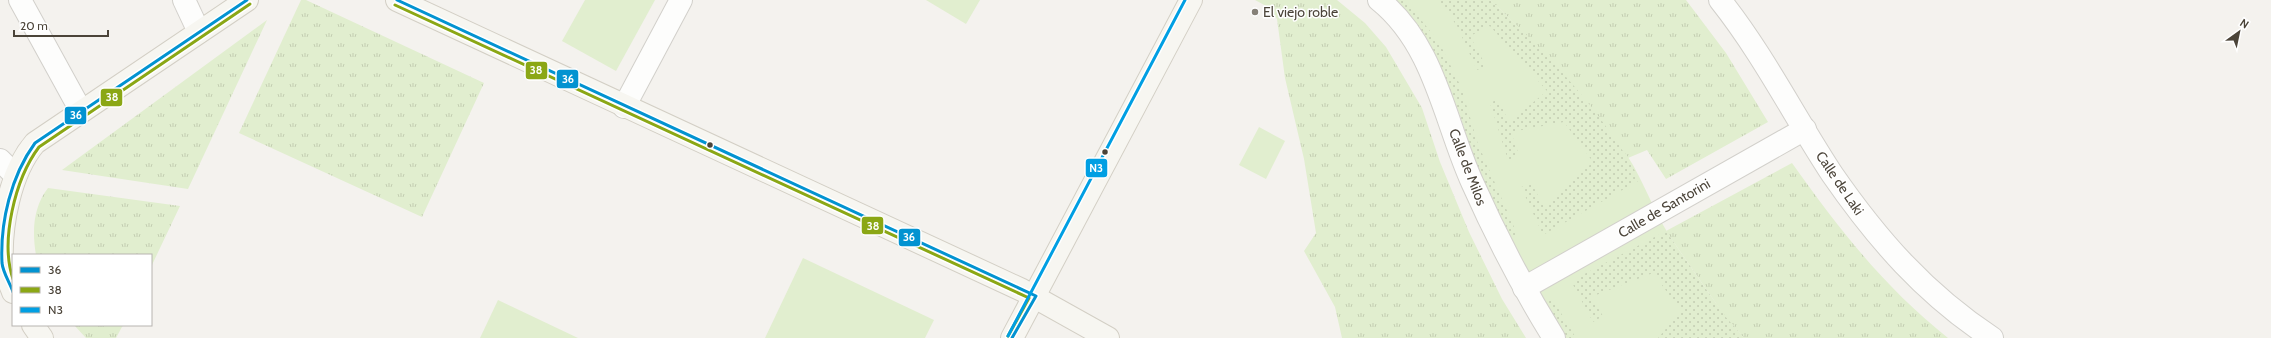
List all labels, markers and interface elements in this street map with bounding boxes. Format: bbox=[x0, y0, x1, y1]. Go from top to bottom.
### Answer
place label: El viejo roble bbox=[1263, 3, 1338, 21]
marker: El viejo roble bbox=[1250, 7, 1260, 17]
scale bar bbox=[14, 12, 108, 38]
north arrow bbox=[2219, 12, 2259, 52]
text: N bbox=[2237, 16, 2252, 32]
text: 20 m bbox=[20, 18, 48, 33]
line badge: 38 bbox=[525, 61, 548, 80]
text: 38 bbox=[530, 63, 543, 77]
line badge: 36 bbox=[556, 69, 579, 89]
text: 36 bbox=[562, 72, 574, 86]
line badge: 38 bbox=[100, 88, 123, 107]
text: 38 bbox=[106, 90, 119, 104]
line badge: 36 bbox=[64, 106, 87, 125]
text: 36 bbox=[70, 108, 82, 122]
street label: Calle de Milos bbox=[1445, 126, 1491, 208]
unlabelled marker bbox=[705, 140, 715, 150]
unlabelled marker bbox=[1100, 147, 1110, 157]
street label: Calle de Laki bbox=[1812, 148, 1868, 218]
line badge: N3 bbox=[1085, 158, 1108, 178]
text: N3 bbox=[1089, 161, 1103, 175]
street label: Calle de Santorini bbox=[1615, 174, 1713, 242]
line badge: 38 bbox=[861, 216, 884, 235]
text: 38 bbox=[867, 219, 880, 233]
line badge: 36 bbox=[898, 228, 921, 247]
text: 36 bbox=[903, 230, 915, 244]
legend bbox=[12, 254, 152, 326]
text: 36 bbox=[48, 262, 61, 277]
text: 38 bbox=[48, 282, 62, 297]
text: N3 bbox=[48, 302, 63, 317]

